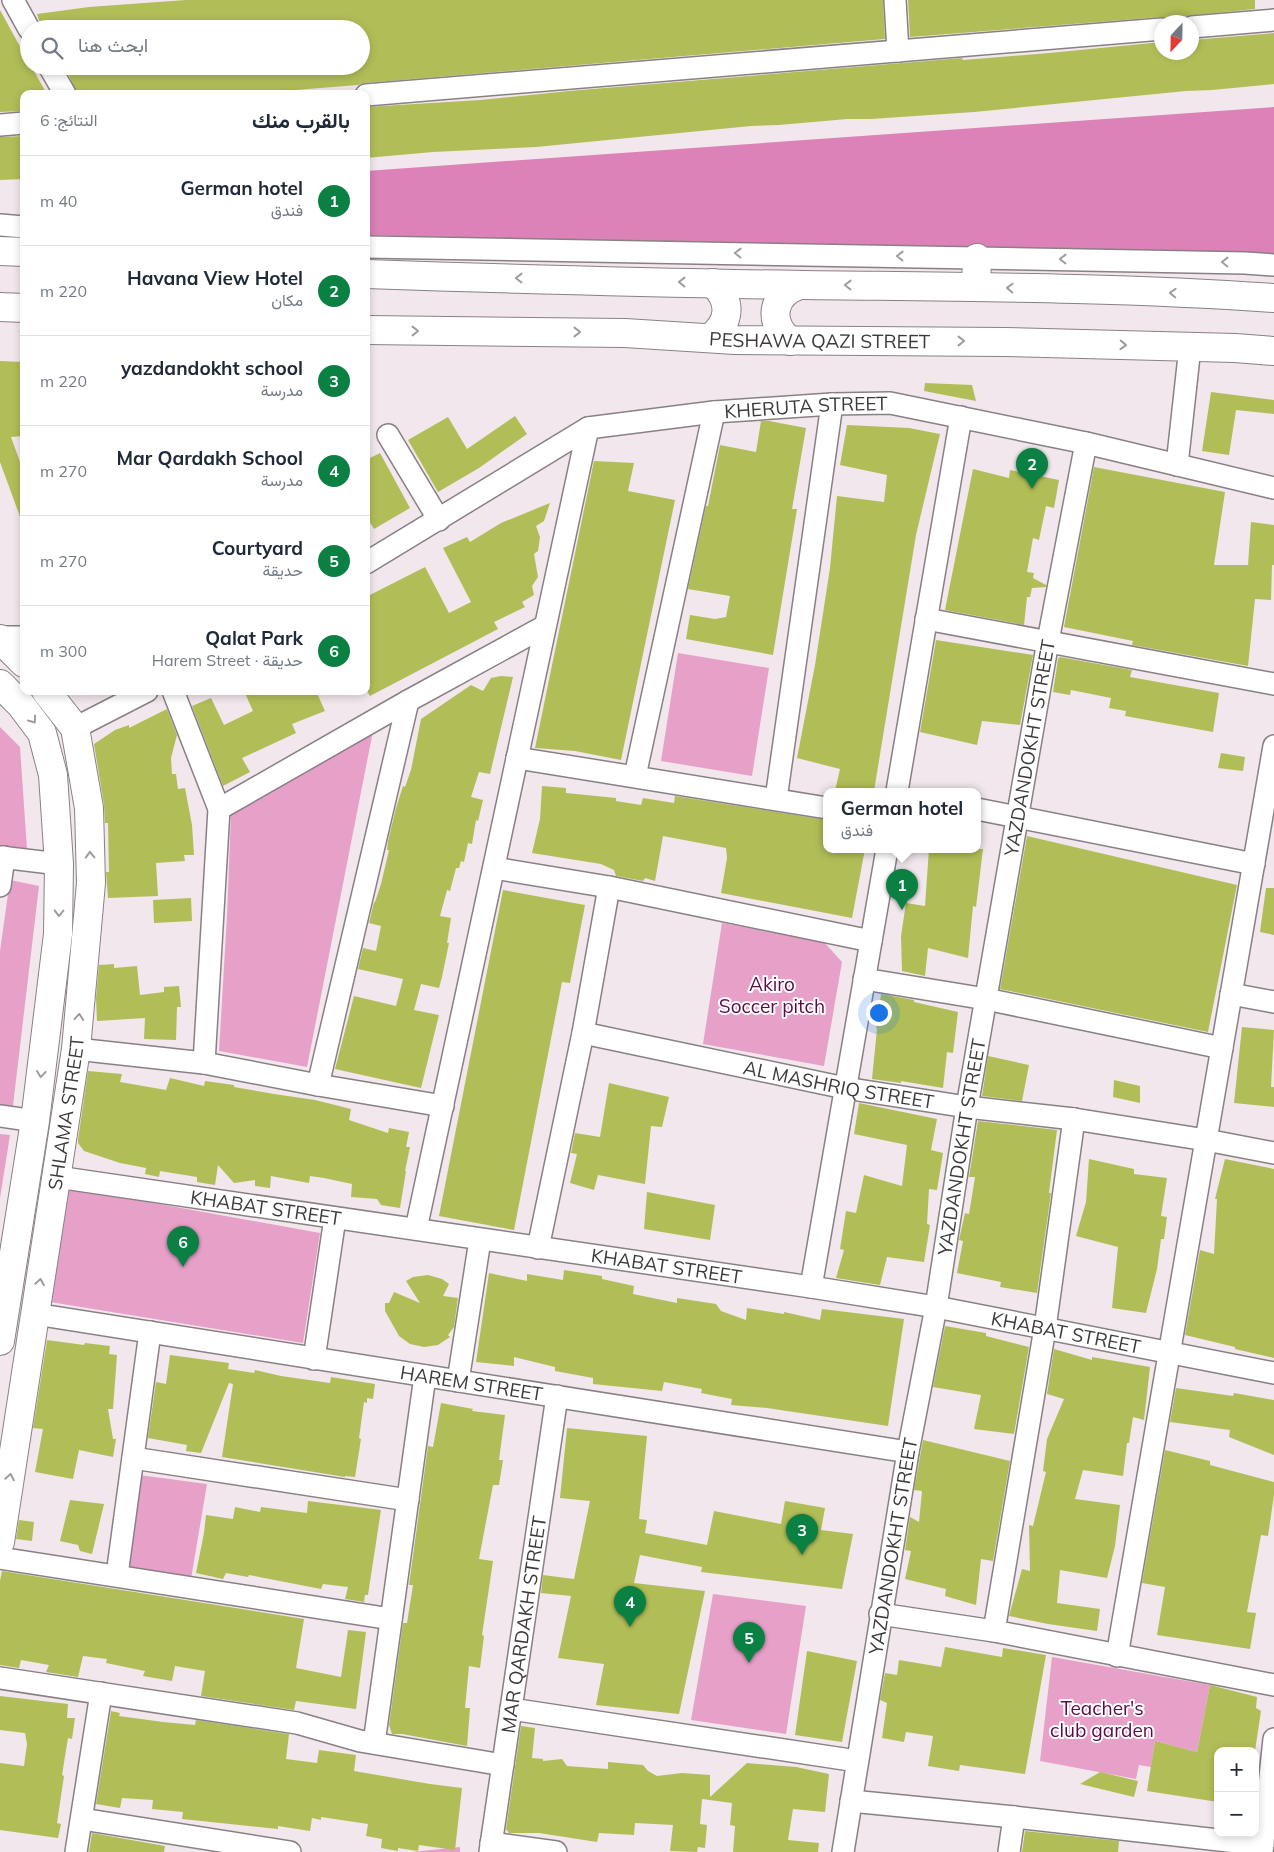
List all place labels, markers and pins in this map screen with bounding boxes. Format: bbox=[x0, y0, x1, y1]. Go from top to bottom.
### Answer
pin: 2 bbox=[1016, 448, 1048, 489]
pin: 1 bbox=[886, 869, 918, 910]
pin: 6 bbox=[167, 1226, 199, 1267]
pin: 3 bbox=[786, 1514, 818, 1555]
pin: 4 bbox=[614, 1586, 646, 1627]
pin: 5 bbox=[733, 1622, 765, 1663]

